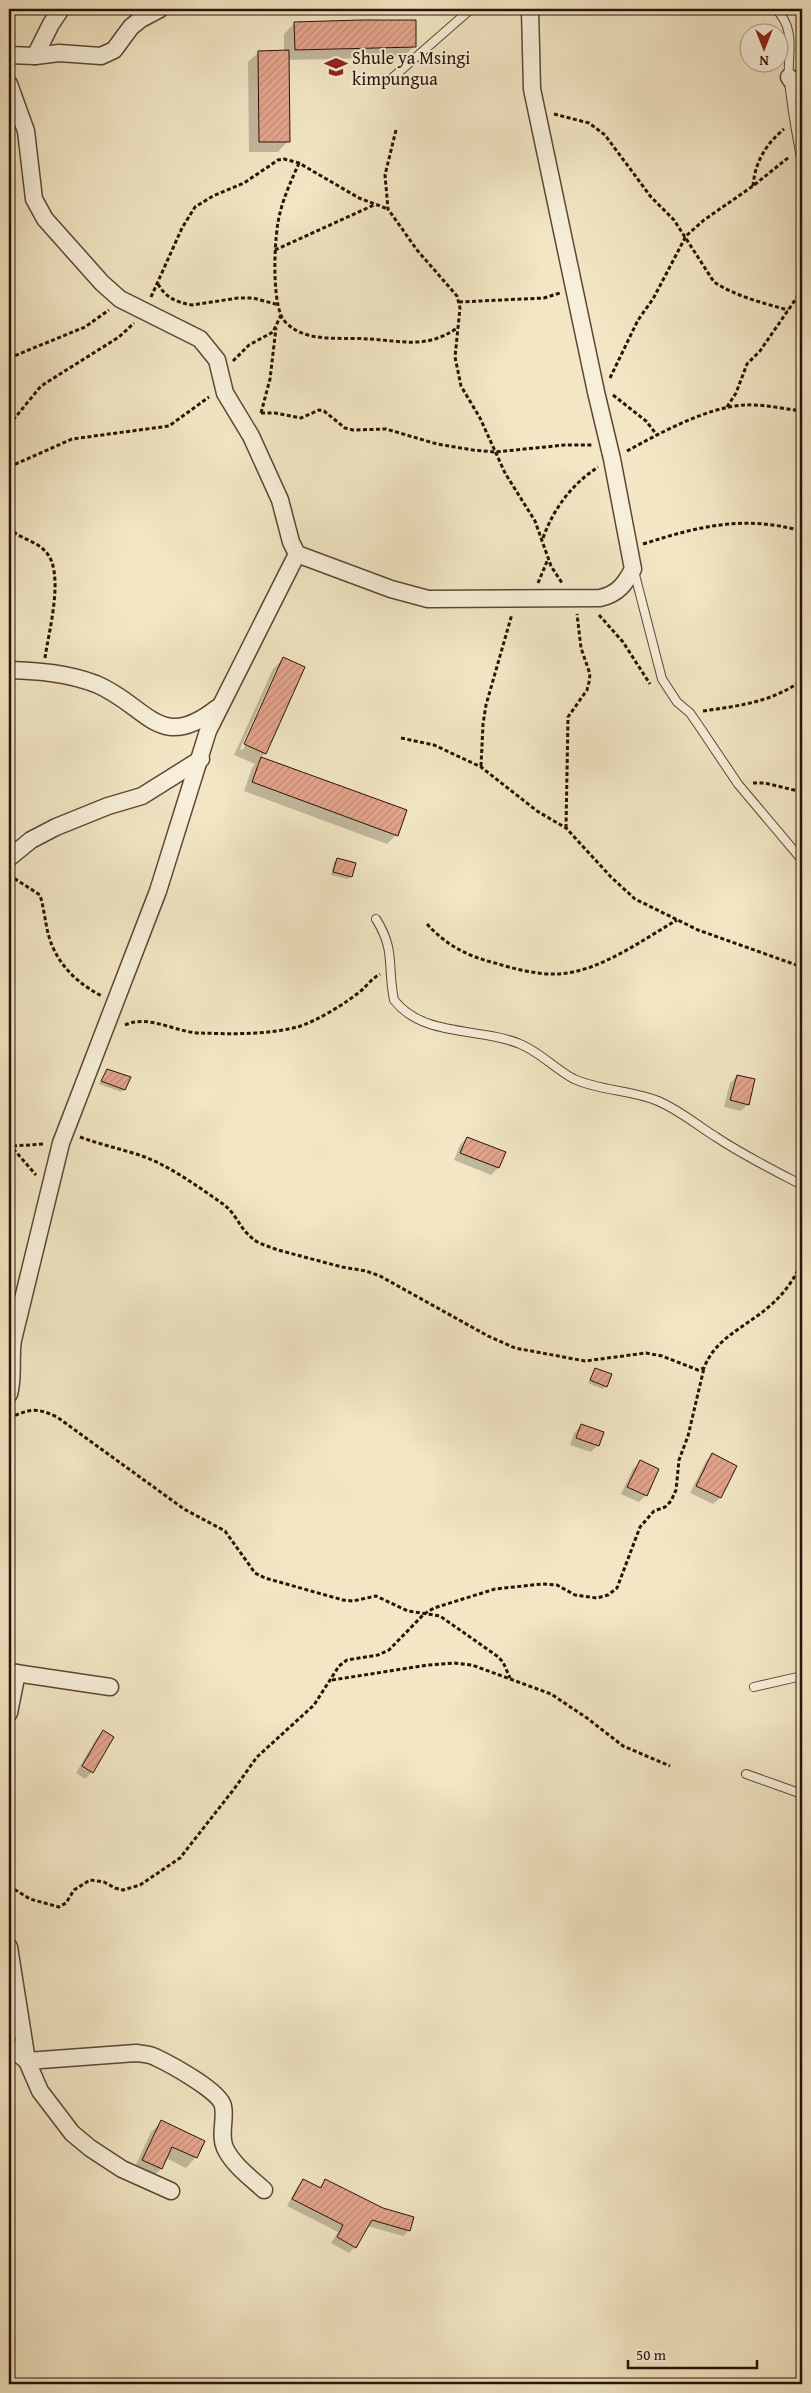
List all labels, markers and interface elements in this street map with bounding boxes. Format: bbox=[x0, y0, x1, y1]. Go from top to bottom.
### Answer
north arrow bbox=[738, 22, 788, 72]
place label: Shule ya Msingi kimpungua bbox=[352, 44, 470, 92]
text: N bbox=[759, 51, 769, 71]
school or university icon: Shule ya Msingi kimpungua bbox=[323, 54, 349, 80]
scale bar bbox=[628, 2338, 757, 2370]
text: 50 m bbox=[636, 2344, 667, 2365]

